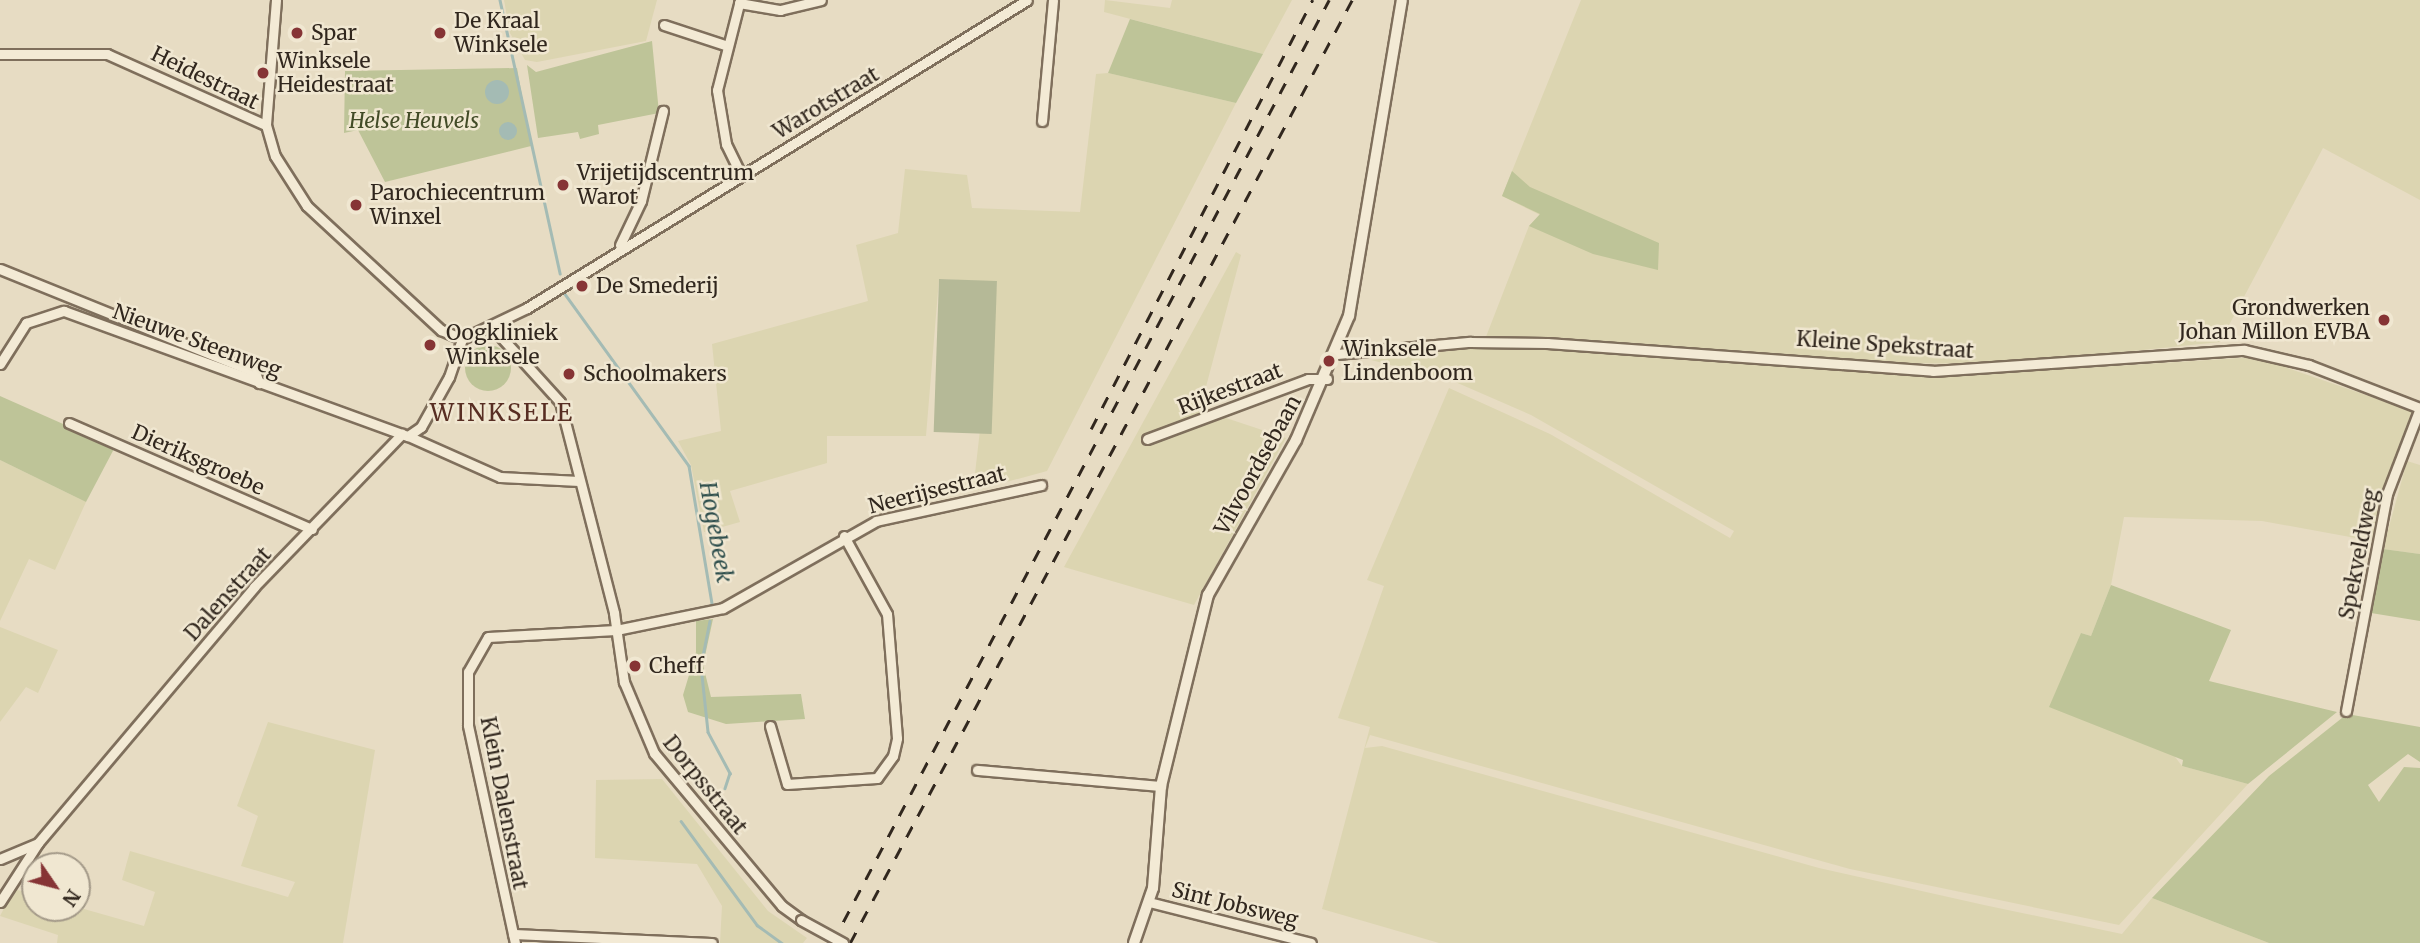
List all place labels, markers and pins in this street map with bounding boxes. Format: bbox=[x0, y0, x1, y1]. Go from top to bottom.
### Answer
place label: De Kraal Winksele bbox=[454, 8, 548, 58]
place label: Spar bbox=[311, 20, 357, 46]
marker: Spar bbox=[289, 25, 305, 41]
marker: De Kraal Winksele bbox=[432, 25, 448, 41]
place label: Winksele Heidestraat bbox=[277, 48, 394, 98]
marker: Winksele Heidestraat bbox=[255, 65, 271, 81]
place label: Vrijetijdscentrum Warot bbox=[577, 160, 754, 210]
marker: Vrijetijdscentrum Warot bbox=[555, 177, 571, 193]
place label: Parochiecentrum Winxel bbox=[370, 180, 545, 230]
marker: Parochiecentrum Winxel bbox=[348, 197, 364, 213]
place label: De Smederij bbox=[596, 273, 719, 299]
marker: De Smederij bbox=[574, 278, 590, 294]
place label: Grondwerken Johan Millon EVBA bbox=[2179, 295, 2370, 345]
marker: Grondwerken Johan Millon EVBA bbox=[2376, 312, 2392, 328]
place label: Oogkliniek Winksele bbox=[446, 320, 558, 370]
marker: Oogkliniek Winksele bbox=[420, 335, 440, 355]
place label: Winksele Lindenboom bbox=[1343, 336, 1473, 386]
marker: Winksele Lindenboom bbox=[1321, 353, 1337, 369]
place label: Schoolmakers bbox=[583, 361, 727, 387]
marker: Schoolmakers bbox=[561, 366, 577, 382]
place label: Cheff bbox=[649, 653, 704, 679]
marker: Cheff bbox=[627, 658, 643, 674]

